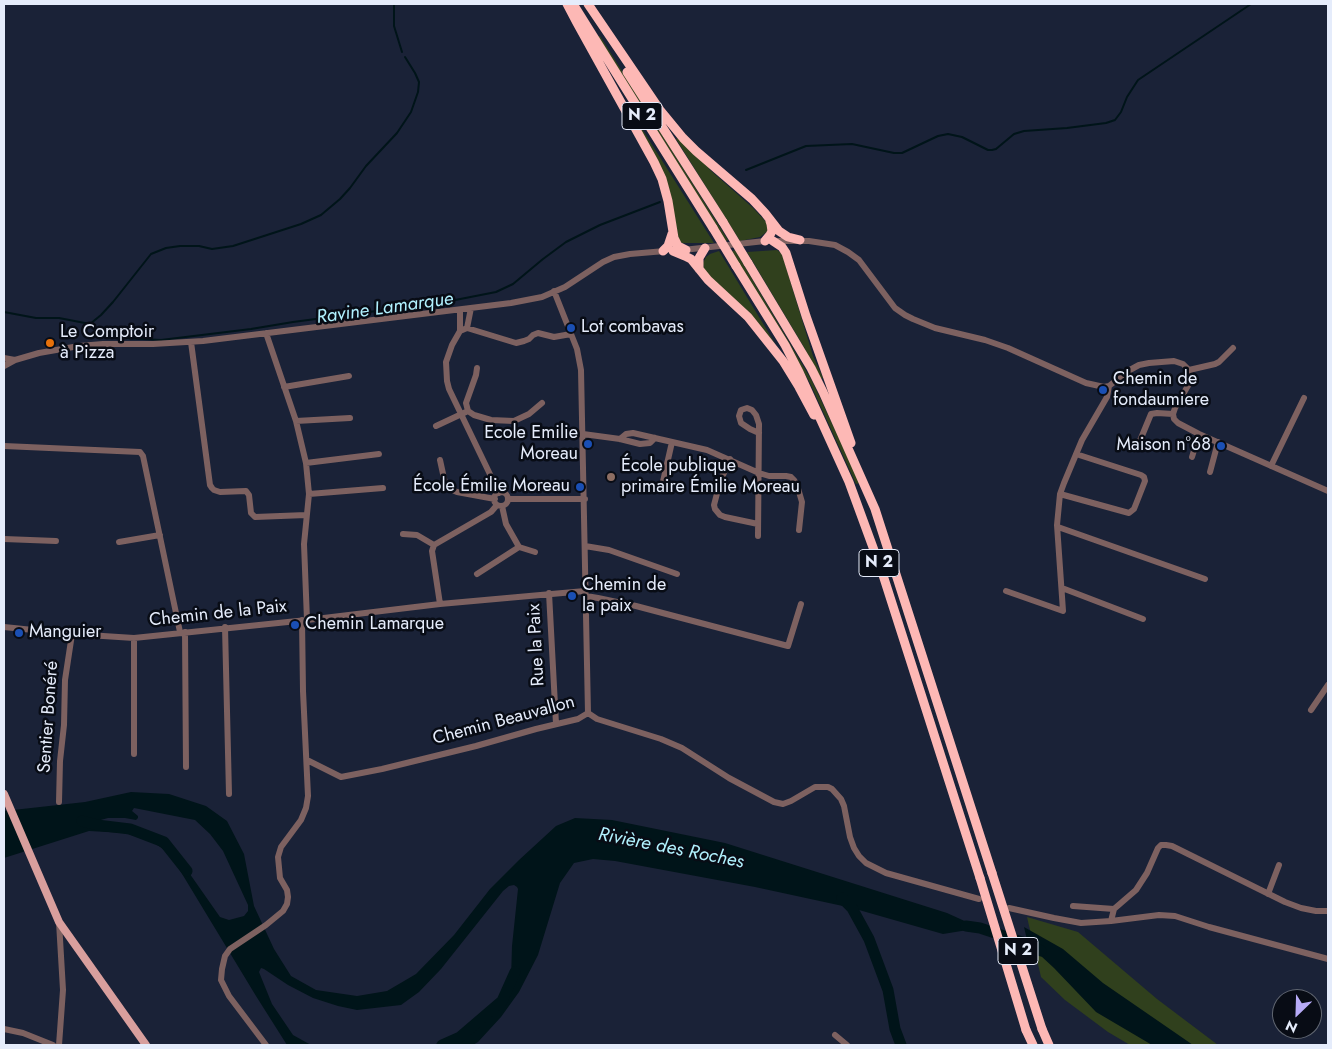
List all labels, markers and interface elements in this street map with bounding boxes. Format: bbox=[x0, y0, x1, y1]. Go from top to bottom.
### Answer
road number: N 2 bbox=[622, 102, 662, 130]
water label: Ravine Lamarque bbox=[315, 288, 455, 330]
place label: Lot combavas bbox=[581, 317, 684, 339]
place label: Le Comptoir à Pizza bbox=[60, 322, 154, 364]
marker: Lot combavas bbox=[565, 322, 577, 334]
marker: Le Comptoir à Pizza bbox=[44, 337, 56, 349]
place label: Chemin de fondaumiere bbox=[1113, 369, 1209, 412]
marker: Chemin de fondaumiere bbox=[1097, 384, 1109, 396]
place label: Ecole Emilie Moreau bbox=[484, 423, 578, 466]
place label: Maison n°68 bbox=[1117, 435, 1211, 457]
marker: Ecole Emilie Moreau bbox=[582, 438, 594, 450]
marker: Maison n°68 bbox=[1215, 440, 1227, 452]
place label: École publique primaire Émilie Moreau bbox=[621, 456, 800, 498]
marker: École publique primaire Émilie Moreau bbox=[605, 471, 617, 483]
place label: École Émilie Moreau bbox=[413, 476, 570, 498]
marker: École Émilie Moreau bbox=[574, 481, 586, 493]
road number: N 2 bbox=[859, 550, 899, 576]
place label: Chemin de la paix bbox=[582, 575, 666, 618]
marker: Chemin de la paix bbox=[566, 590, 578, 602]
street label: Chemin de la Paix bbox=[148, 596, 288, 632]
street label: Rue la Paix bbox=[524, 603, 550, 687]
place label: Chemin Lamarque bbox=[305, 614, 444, 636]
marker: Chemin Lamarque bbox=[289, 619, 301, 631]
place label: Manguier bbox=[29, 622, 102, 644]
marker: Manguier bbox=[13, 627, 25, 639]
street label: Sentier Bonéré bbox=[34, 660, 64, 774]
street label: Chemin Beauvallon bbox=[431, 692, 577, 750]
water label: Rivière des Roches bbox=[596, 824, 746, 874]
road number: N 2 bbox=[998, 938, 1038, 964]
north arrow bbox=[1272, 989, 1322, 1039]
text: N bbox=[1282, 1015, 1300, 1038]

